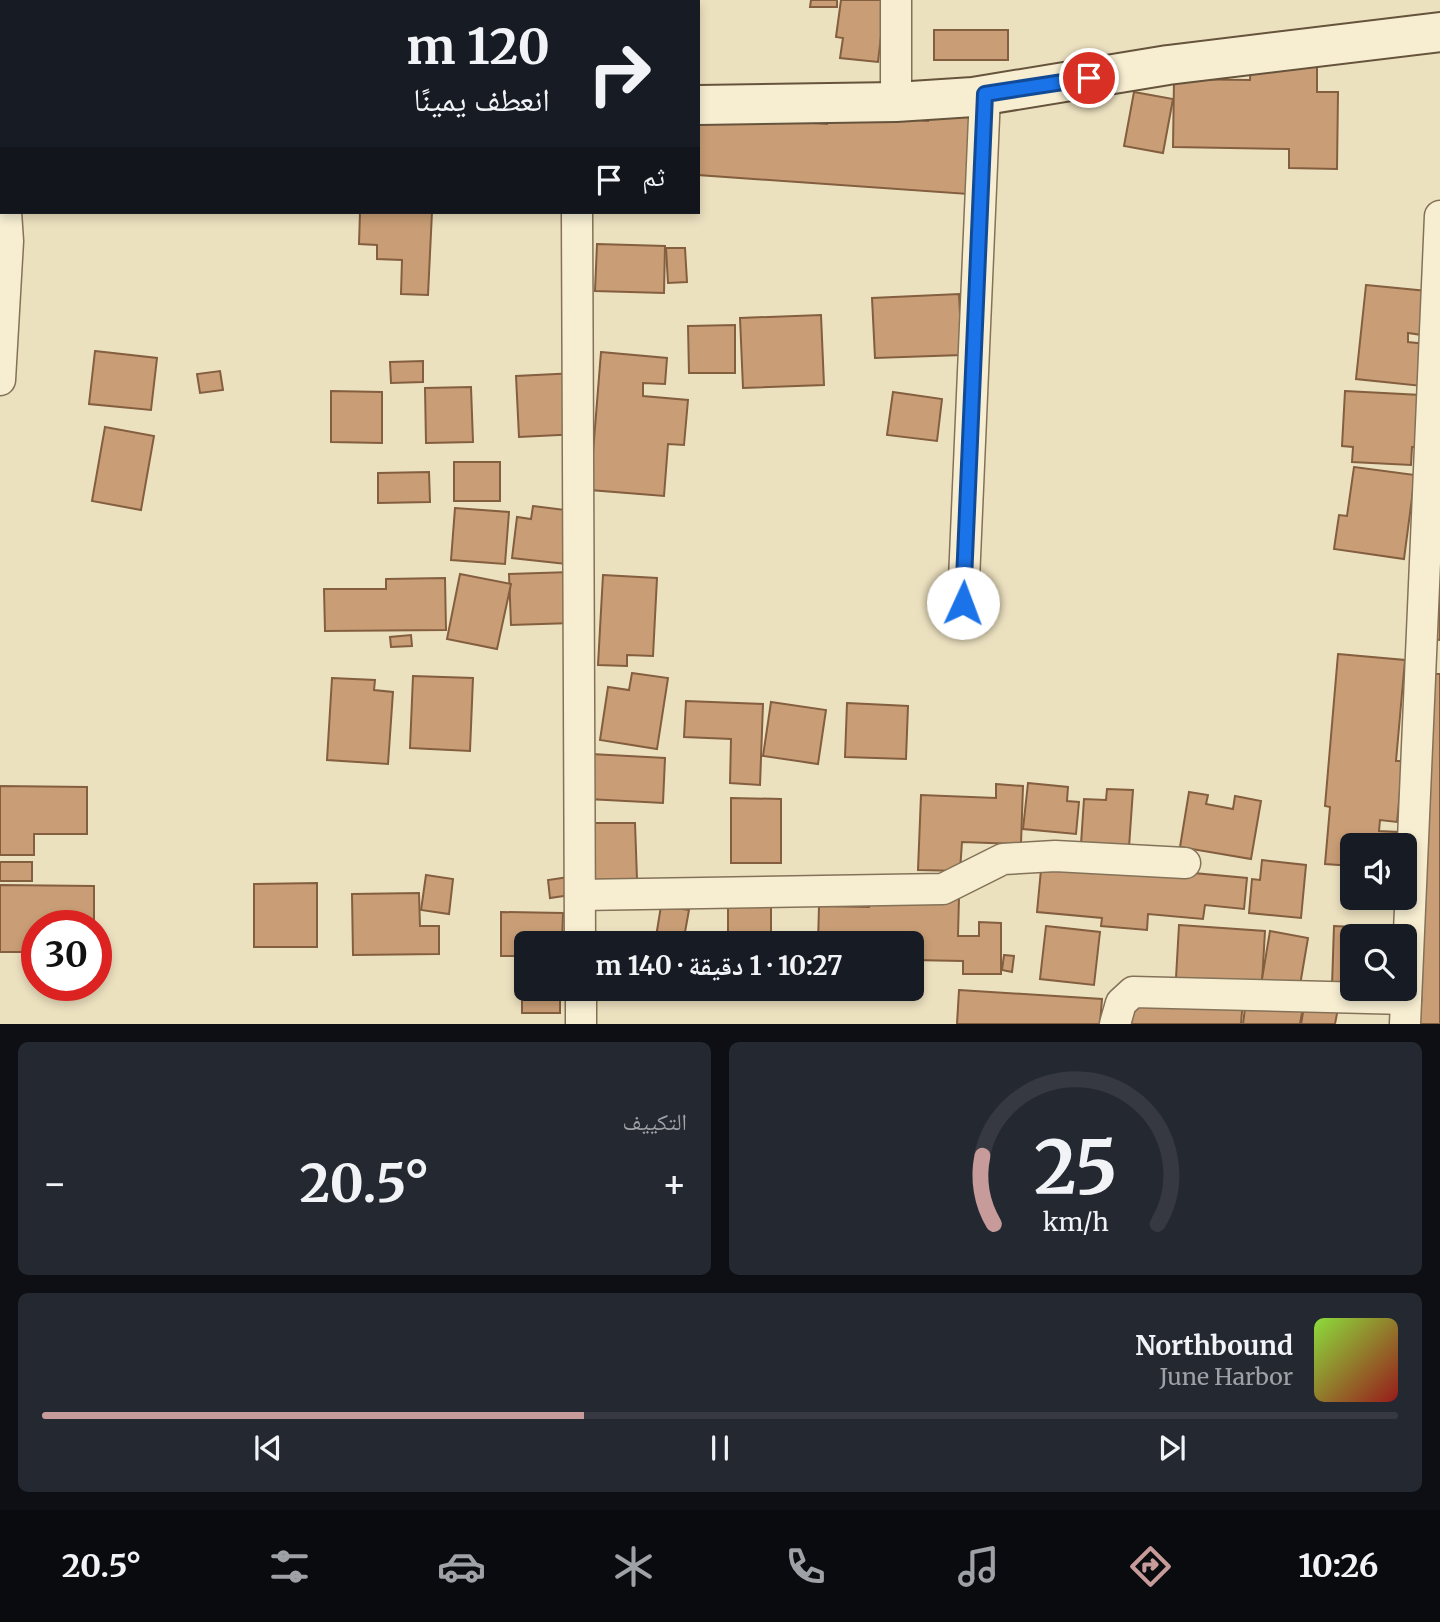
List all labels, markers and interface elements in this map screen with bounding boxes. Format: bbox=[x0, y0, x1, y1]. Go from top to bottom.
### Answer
text: 120 m bbox=[406, 16, 550, 77]
icon: right bbox=[574, 28, 665, 119]
pin bbox=[1059, 48, 1119, 108]
icon: arrive bbox=[1070, 59, 1108, 97]
text: انعطف يمينًا bbox=[413, 80, 550, 120]
text: ثم bbox=[642, 160, 665, 193]
icon: arrive bbox=[590, 161, 628, 199]
position arrow bbox=[926, 566, 1000, 640]
map controls bbox=[1340, 833, 1417, 1001]
button: sound bbox=[1340, 833, 1417, 910]
speed limit sign: 30 bbox=[21, 910, 112, 1001]
button: search bbox=[1340, 924, 1417, 1001]
text: 10:27 · 1 دقيقة · 140 m bbox=[596, 949, 842, 982]
text: التكييف bbox=[622, 1107, 687, 1136]
text: 25 bbox=[1034, 1123, 1117, 1215]
text: 20.5° bbox=[300, 1151, 429, 1216]
text: − bbox=[42, 1160, 67, 1207]
text: + bbox=[662, 1160, 687, 1207]
text: km/h bbox=[1042, 1206, 1109, 1238]
text: Northbound bbox=[1135, 1329, 1293, 1362]
text: June Harbor bbox=[1160, 1362, 1293, 1391]
icon: previous bbox=[249, 1429, 287, 1467]
icon: pause bbox=[701, 1429, 739, 1467]
icon: next bbox=[1153, 1429, 1191, 1467]
icon: filters bbox=[265, 1542, 314, 1591]
icon: car bbox=[437, 1542, 486, 1591]
icon: climate bbox=[609, 1542, 658, 1591]
icon: phone bbox=[781, 1542, 830, 1591]
icon: music bbox=[954, 1542, 1003, 1591]
icon: directions bbox=[1126, 1542, 1175, 1591]
text: 20.5° bbox=[62, 1546, 142, 1586]
text: 10:26 bbox=[1298, 1546, 1378, 1586]

